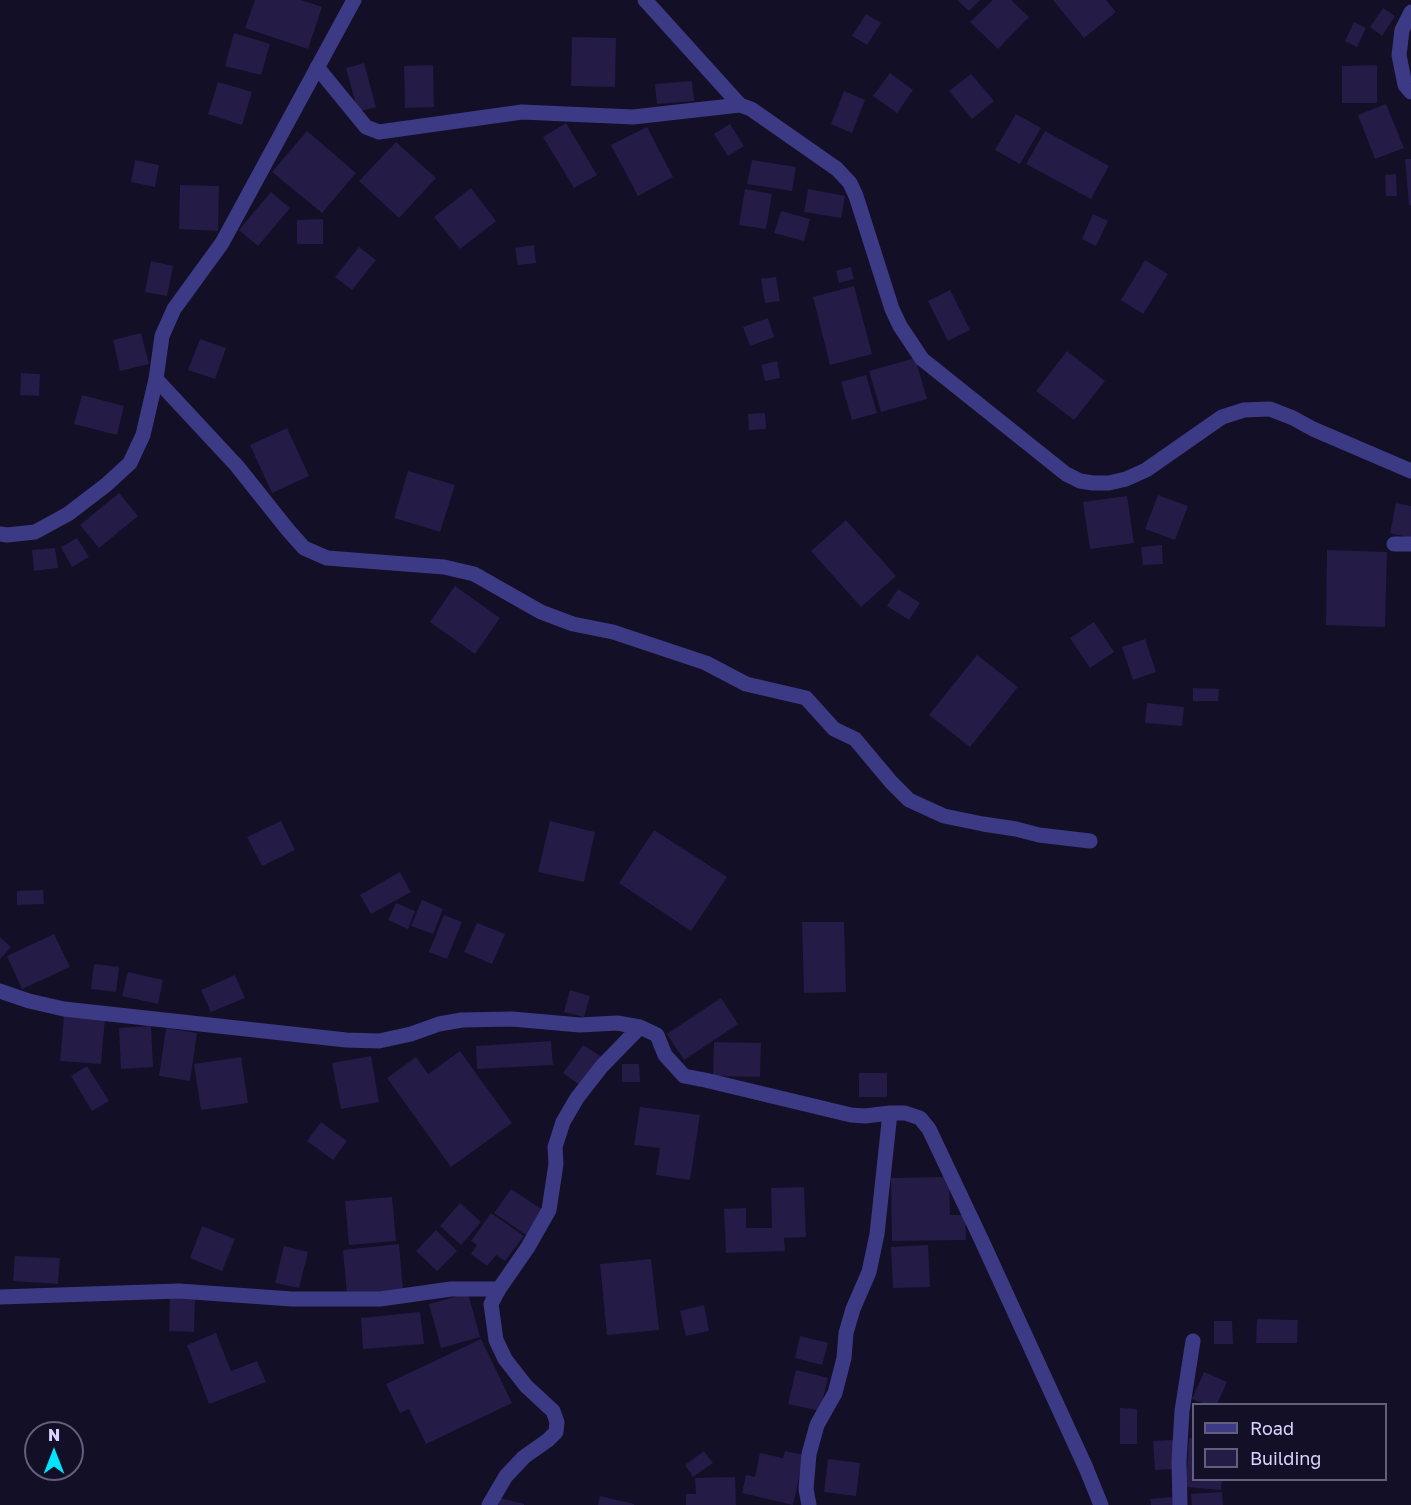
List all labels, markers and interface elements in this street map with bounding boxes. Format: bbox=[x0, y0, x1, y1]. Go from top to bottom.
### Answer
legend bbox=[1192, 1403, 1387, 1481]
text: Road bbox=[1250, 1417, 1294, 1439]
north arrow bbox=[24, 1421, 84, 1481]
text: N bbox=[48, 1425, 60, 1445]
text: Building bbox=[1250, 1447, 1321, 1469]

